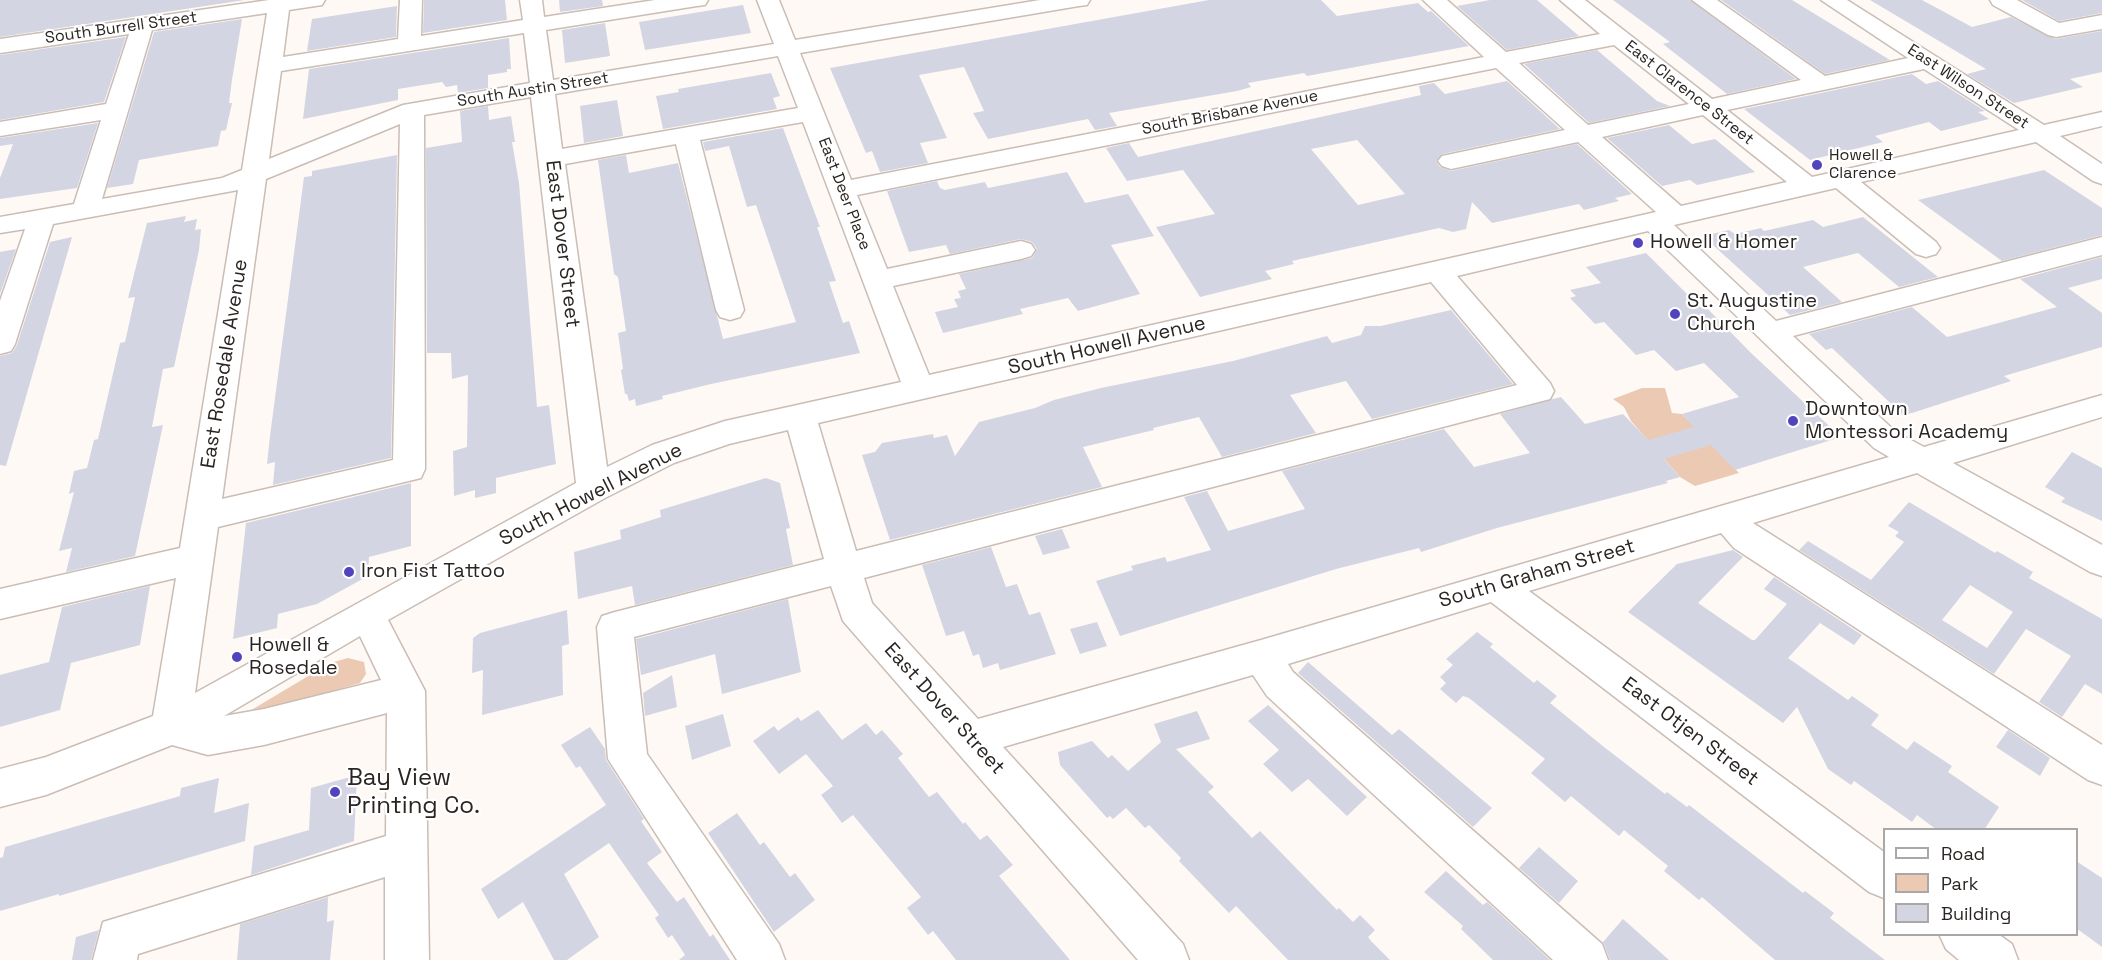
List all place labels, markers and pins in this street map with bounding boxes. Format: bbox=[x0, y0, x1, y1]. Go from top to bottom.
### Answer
place label: Howell & Clarence bbox=[1829, 146, 1896, 184]
marker: Howell & Clarence bbox=[1810, 158, 1824, 172]
place label: Howell & Homer bbox=[1650, 231, 1797, 255]
marker: Howell & Homer bbox=[1631, 236, 1645, 250]
place label: St. Augustine Church bbox=[1687, 290, 1817, 337]
marker: St. Augustine Church bbox=[1668, 307, 1682, 321]
place label: Downtown Montessori Academy bbox=[1805, 398, 2008, 445]
marker: Downtown Montessori Academy bbox=[1786, 414, 1800, 428]
place label: Iron Fist Tattoo bbox=[361, 560, 505, 584]
marker: Iron Fist Tattoo bbox=[342, 565, 356, 579]
place label: Howell & Rosedale bbox=[249, 634, 337, 681]
marker: Howell & Rosedale bbox=[230, 650, 244, 664]
place label: Bay View Printing Co. bbox=[347, 764, 480, 820]
marker: Bay View Printing Co. bbox=[328, 785, 342, 799]

